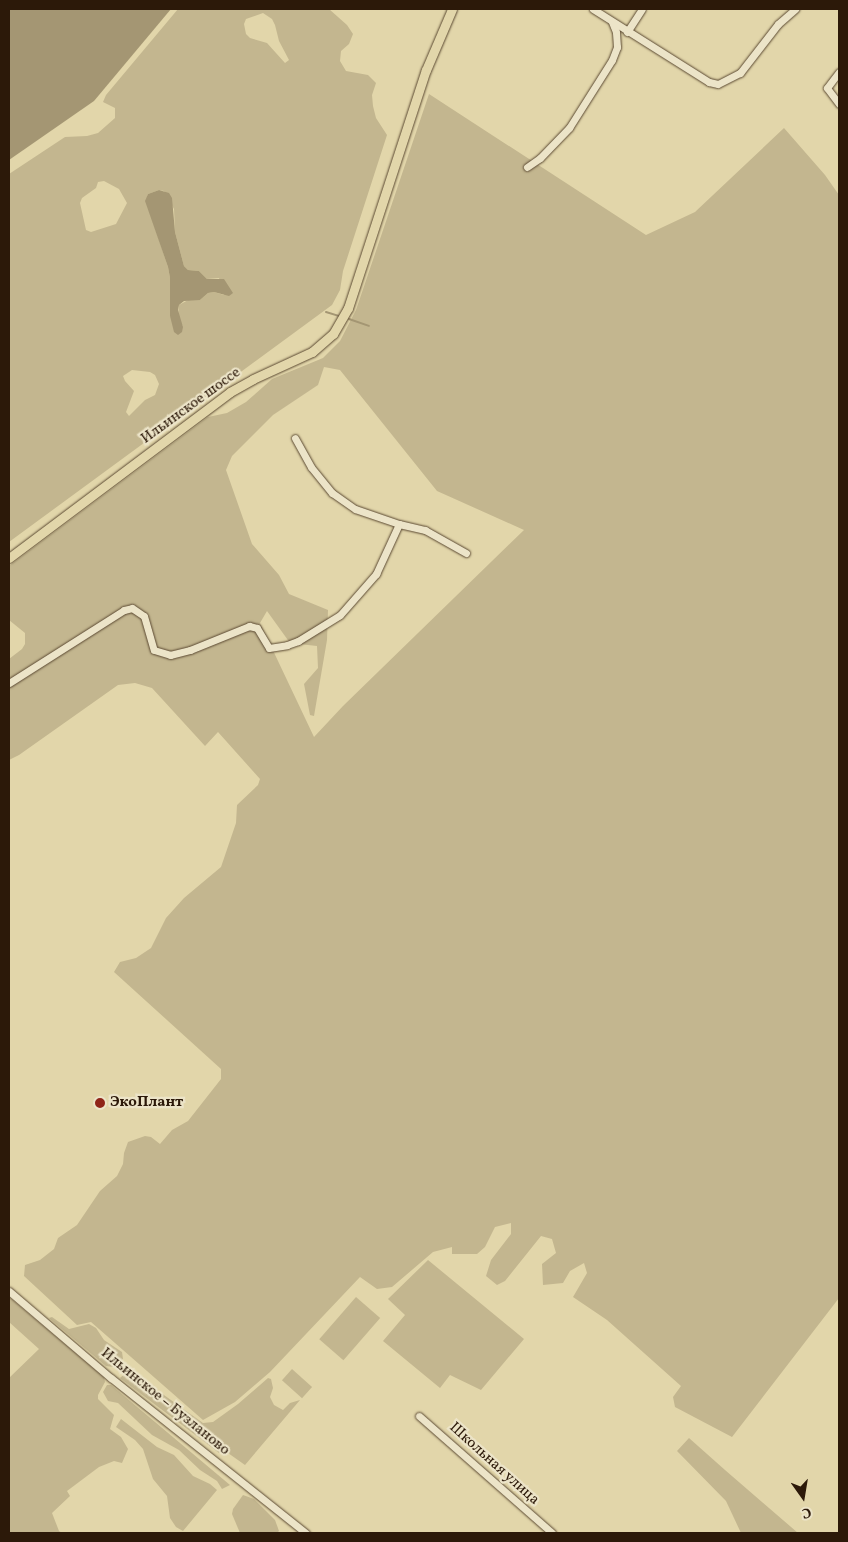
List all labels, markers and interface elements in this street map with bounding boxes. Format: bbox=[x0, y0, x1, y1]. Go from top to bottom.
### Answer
street label: Ильинское шоссе bbox=[138, 364, 244, 448]
place label: ЭкоПлант bbox=[110, 1094, 183, 1112]
marker: ЭкоПлант bbox=[94, 1097, 106, 1109]
street label: Ильинское – Бузланово bbox=[97, 1344, 233, 1460]
street label: Школьная улица bbox=[445, 1419, 543, 1509]
north arrow bbox=[778, 1472, 828, 1522]
text: С bbox=[800, 1502, 813, 1522]

